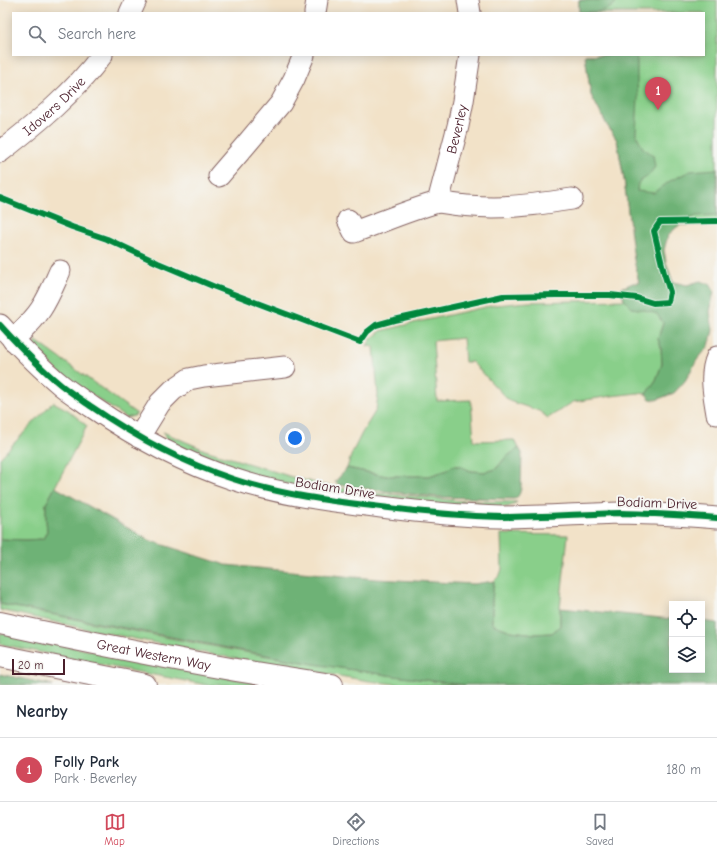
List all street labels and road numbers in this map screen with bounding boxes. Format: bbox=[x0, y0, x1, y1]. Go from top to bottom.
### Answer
street label: Idovers Drive bbox=[19, 73, 89, 139]
street label: Beverley bbox=[443, 102, 471, 156]
street label: Bodiam Drive bbox=[294, 473, 376, 503]
street label: Bodiam Drive bbox=[617, 493, 697, 513]
street label: Great Western Way bbox=[95, 635, 213, 674]

